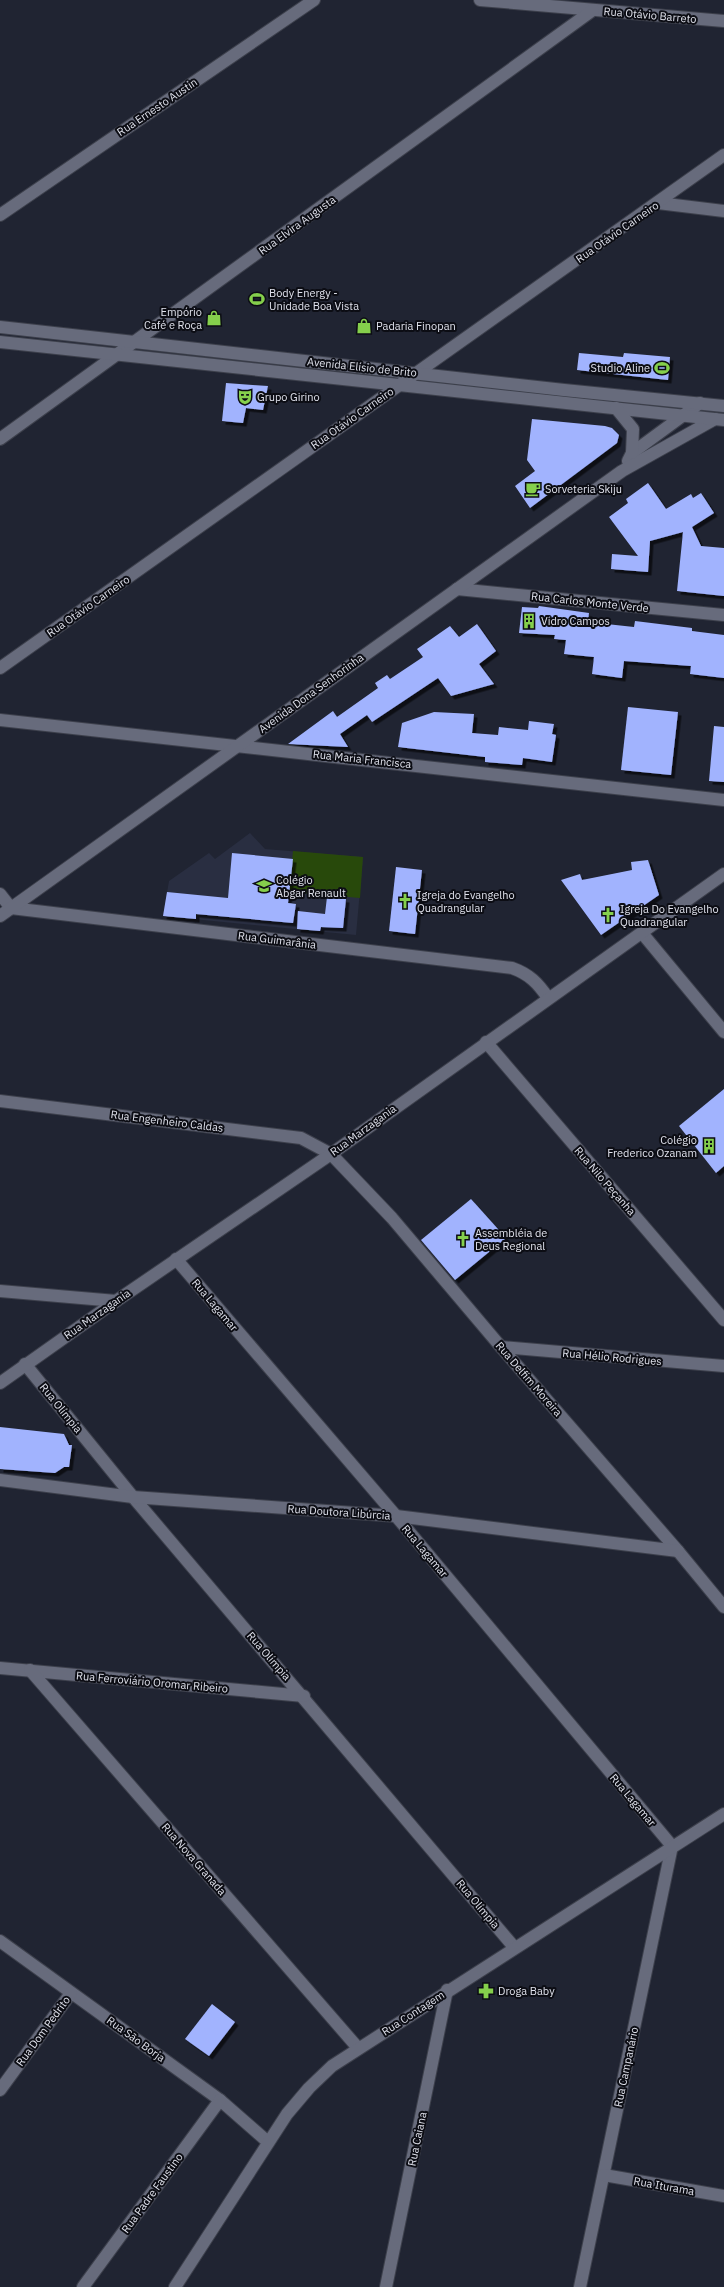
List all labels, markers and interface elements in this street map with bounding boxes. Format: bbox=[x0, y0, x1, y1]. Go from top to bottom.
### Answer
street label: Rua Otávio Barreto bbox=[603, 4, 697, 26]
street label: Rua Ernesto Austin bbox=[114, 75, 200, 139]
street label: Rua Elvira Augusta bbox=[256, 192, 338, 258]
street label: Rua Otávio Carneiro bbox=[573, 198, 661, 266]
place label: Body Energy - Unidade Boa Vista bbox=[269, 286, 359, 313]
sports icon: Body Energy - Unidade Boa Vista bbox=[248, 290, 266, 308]
place label: Empório Café e Roça bbox=[144, 305, 202, 332]
shop icon: Empório Café e Roça bbox=[205, 309, 223, 327]
shop icon: Padaria Finopan bbox=[355, 317, 373, 335]
place label: Padaria Finopan bbox=[376, 319, 456, 333]
street label: Avenida Elísio de Brito bbox=[307, 354, 417, 380]
sports icon: Studio Aline bbox=[653, 359, 671, 377]
place label: Studio Aline bbox=[591, 361, 650, 375]
street label: Rua Otávio Carneiro bbox=[308, 384, 396, 452]
theatre icon: Grupo Girino bbox=[236, 388, 254, 406]
place label: Grupo Girino bbox=[257, 390, 320, 404]
cafe icon: Sorveteria Skiju bbox=[524, 480, 542, 498]
place label: Sorveteria Skiju bbox=[545, 482, 622, 496]
street label: Rua Otávio Carneiro bbox=[44, 572, 132, 640]
street label: Rua Carlos Monte Verde bbox=[530, 589, 650, 615]
building icon: Vidro Campos bbox=[520, 612, 538, 630]
place label: Vidro Campos bbox=[541, 614, 610, 628]
street label: Avenida Dona Senhorinha bbox=[256, 650, 366, 736]
street label: Rua Maria Francisca bbox=[312, 747, 412, 771]
place label: Colégio Abgar Renault bbox=[276, 873, 346, 900]
school or university icon: Colégio Abgar Renault bbox=[255, 877, 273, 895]
place label: Igreja do Evangelho Quadrangular bbox=[417, 888, 515, 915]
church icon: Igreja do Evangelho Quadrangular bbox=[396, 892, 414, 910]
place label: Igreja Do Evangelho Quadrangular bbox=[620, 902, 719, 929]
church icon: Igreja Do Evangelho Quadrangular bbox=[599, 906, 617, 924]
street label: Rua Guimarânia bbox=[237, 928, 317, 952]
street label: Rua Marzagania bbox=[327, 1101, 399, 1159]
street label: Rua Engenheiro Caldas bbox=[110, 1107, 224, 1135]
place label: Colégio Frederico Ozanam bbox=[607, 1133, 697, 1160]
building icon: Colégio Frederico Ozanam bbox=[700, 1137, 718, 1155]
street label: Rua Nilo Peçanha bbox=[571, 1144, 639, 1218]
place label: Assembléia de Deus Regional bbox=[475, 1226, 547, 1253]
church icon: Assembléia de Deus Regional bbox=[454, 1230, 472, 1248]
street label: Rua Lagamar bbox=[189, 1276, 241, 1334]
street label: Rua Marzagania bbox=[61, 1286, 133, 1342]
street label: Rua Delfim Moreira bbox=[493, 1339, 565, 1419]
street label: Rua Hélio Rodrigues bbox=[562, 1346, 662, 1368]
street label: Rua Olímpia bbox=[37, 1380, 85, 1436]
street label: Rua Doutora Libúrcia bbox=[287, 1501, 391, 1523]
street label: Rua Lagamar bbox=[399, 1522, 451, 1580]
street label: Rua Olímpia bbox=[244, 1629, 294, 1683]
street label: Rua Ferroviário Oromar Ribeiro bbox=[75, 1668, 229, 1696]
street label: Rua Lagamar bbox=[607, 1771, 659, 1829]
street label: Rua Nova Granada bbox=[159, 1820, 229, 1898]
street label: Rua Olímpia bbox=[453, 1877, 503, 1932]
pharmacy icon: Droga Baby bbox=[477, 1982, 495, 2000]
place label: Droga Baby bbox=[498, 1984, 555, 1998]
street label: Rua Contagem bbox=[379, 1987, 447, 2039]
street label: Rua Dom Pedrito bbox=[13, 1993, 73, 2069]
street label: Rua São Borja bbox=[104, 2013, 168, 2065]
street label: Rua Campanário bbox=[611, 2026, 641, 2108]
street label: Rua Caiana bbox=[404, 2110, 430, 2167]
street label: Rua Padre Faustino bbox=[118, 2150, 186, 2236]
street label: Rua Iturama bbox=[632, 2174, 696, 2198]

